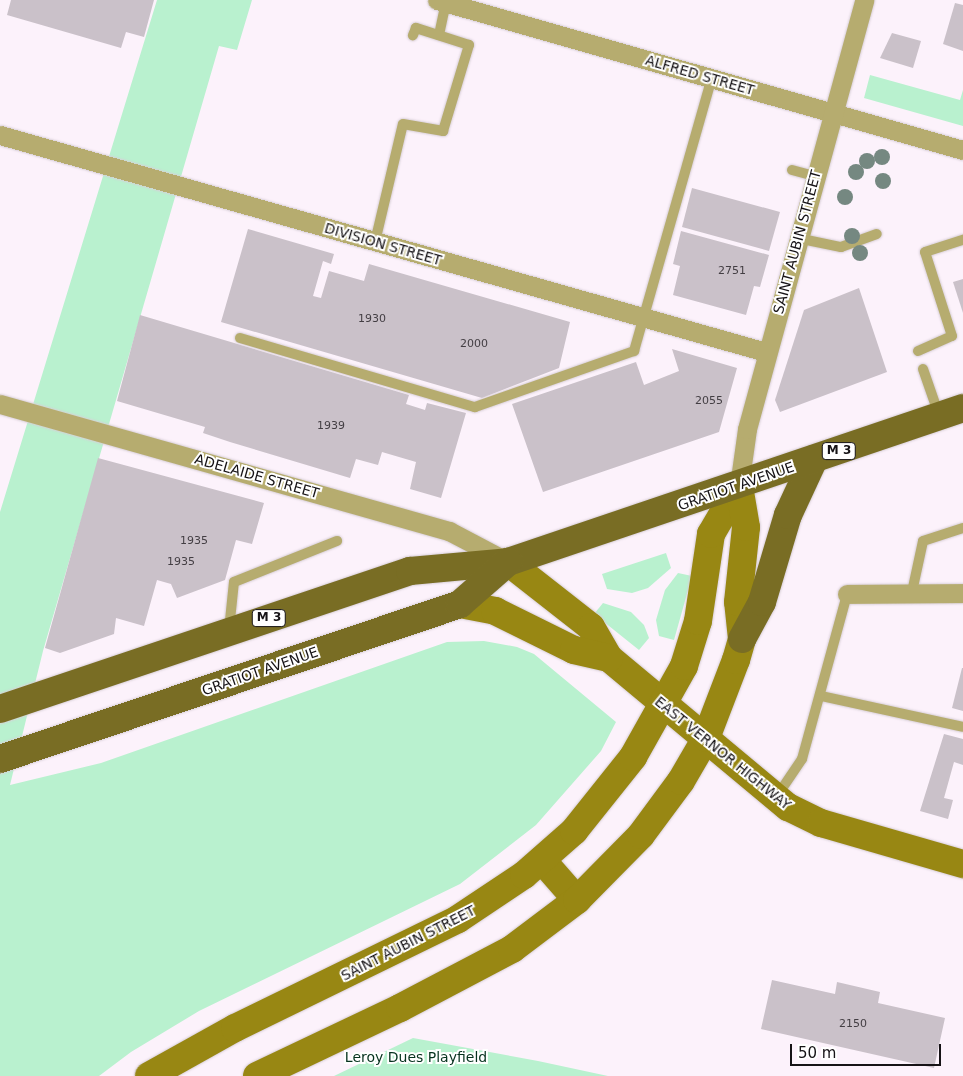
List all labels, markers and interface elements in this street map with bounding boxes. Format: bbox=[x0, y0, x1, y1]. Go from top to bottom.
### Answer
street label: ALFRED STREET bbox=[644, 51, 756, 99]
street label: SAINT AUBIN STREET bbox=[770, 168, 824, 316]
street label: DIVISION STREET bbox=[323, 219, 443, 269]
house number: 2751 bbox=[718, 264, 746, 278]
house number: 1930 bbox=[358, 312, 386, 326]
house number: 2000 bbox=[460, 337, 488, 351]
house number: 2055 bbox=[695, 394, 723, 408]
house number: 1939 bbox=[317, 419, 345, 433]
road number: M 3 bbox=[822, 442, 856, 461]
street label: ADELAIDE STREET bbox=[193, 450, 321, 502]
street label: GRATIOT AVENUE bbox=[676, 458, 796, 514]
house number: 1935 bbox=[180, 534, 208, 548]
house number: 1935 bbox=[167, 555, 195, 569]
road number: M 3 bbox=[252, 608, 286, 628]
street label: GRATIOT AVENUE bbox=[200, 643, 320, 699]
street label: EAST VERNOR HIGHWAY bbox=[652, 693, 794, 813]
street label: SAINT AUBIN STREET bbox=[338, 902, 478, 984]
house number: 2150 bbox=[839, 1017, 867, 1031]
scale bar bbox=[793, 1034, 944, 1066]
text: 50 m bbox=[798, 1044, 836, 1062]
park label: Leroy Dues Playfield bbox=[345, 1049, 487, 1065]

